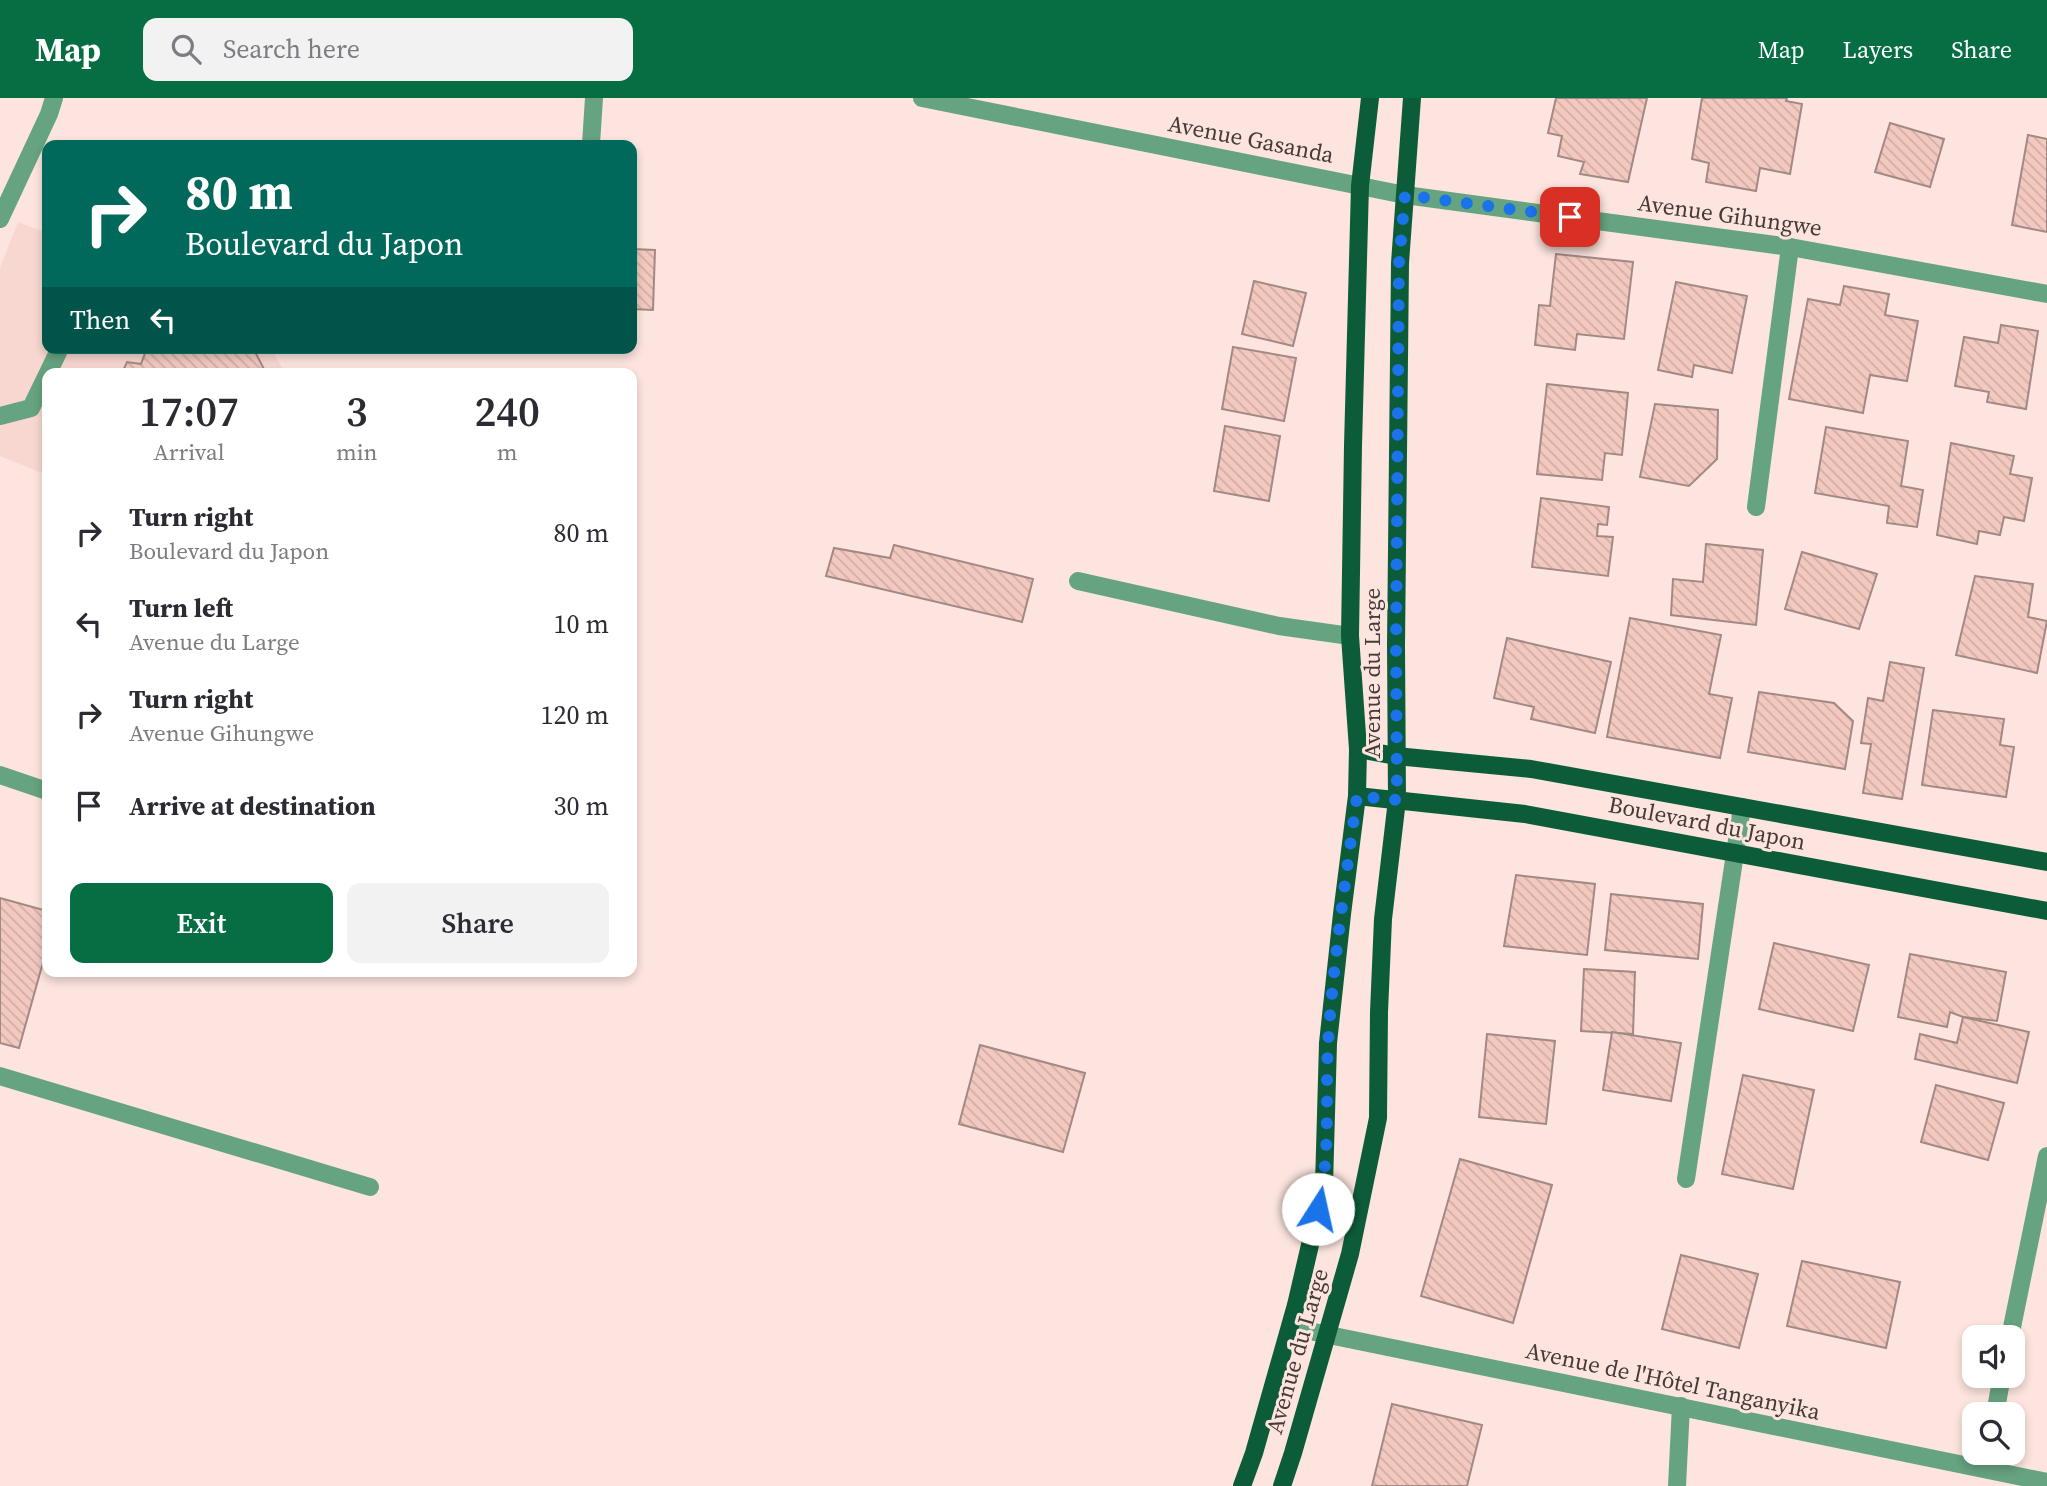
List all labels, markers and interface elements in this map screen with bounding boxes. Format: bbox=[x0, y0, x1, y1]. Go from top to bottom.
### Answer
search box bbox=[143, 18, 633, 81]
text: Map bbox=[35, 27, 101, 72]
icon: search bbox=[167, 30, 205, 68]
text: Search here bbox=[223, 31, 360, 67]
text: Map bbox=[1758, 33, 1805, 66]
text: Layers bbox=[1843, 33, 1913, 66]
text: Share bbox=[1951, 33, 2012, 66]
street label: Avenue Gasanda bbox=[1165, 107, 1337, 171]
text: 80 m bbox=[185, 158, 293, 225]
icon: right bbox=[70, 168, 161, 259]
street label: Avenue Gihungwe bbox=[1636, 186, 1824, 244]
pin bbox=[1540, 187, 1600, 247]
icon: arrive bbox=[1551, 198, 1589, 236]
text: Boulevard du Japon bbox=[185, 222, 464, 266]
icon: left bbox=[144, 301, 182, 339]
text: Then bbox=[70, 302, 130, 338]
text: 17:07 bbox=[139, 382, 239, 440]
text: 3 bbox=[346, 382, 368, 440]
text: 240 bbox=[474, 382, 540, 440]
text: Arrival bbox=[153, 436, 225, 468]
text: min bbox=[336, 436, 377, 468]
text: m bbox=[497, 436, 518, 468]
text: Turn right bbox=[129, 499, 253, 535]
icon: right bbox=[70, 514, 108, 552]
text: 80 m bbox=[554, 515, 609, 551]
text: Boulevard du Japon bbox=[129, 535, 329, 567]
street label: Avenue du Large bbox=[1356, 588, 1388, 758]
text: Turn left bbox=[129, 590, 233, 626]
icon: left bbox=[70, 605, 108, 643]
text: 10 m bbox=[554, 606, 609, 642]
text: Avenue du Large bbox=[129, 626, 300, 658]
text: Turn right bbox=[129, 681, 253, 717]
icon: right bbox=[70, 696, 108, 734]
text: 120 m bbox=[541, 697, 609, 733]
text: Avenue Gihungwe bbox=[129, 717, 314, 749]
icon: arrive bbox=[70, 787, 108, 825]
text: Arrive at destination bbox=[129, 788, 376, 824]
text: 30 m bbox=[554, 788, 609, 824]
street label: Boulevard du Japon bbox=[1606, 788, 1808, 858]
button: Exit bbox=[70, 883, 333, 963]
button: Share bbox=[347, 883, 609, 963]
position arrow bbox=[1281, 1172, 1355, 1246]
street label: Avenue du Large bbox=[1258, 1265, 1336, 1437]
map controls bbox=[1962, 1325, 2025, 1465]
button: sound bbox=[1962, 1325, 2025, 1388]
street label: Avenue de l'Hôtel Tanganyika bbox=[1523, 1334, 1823, 1428]
button: search bbox=[1962, 1402, 2025, 1465]

